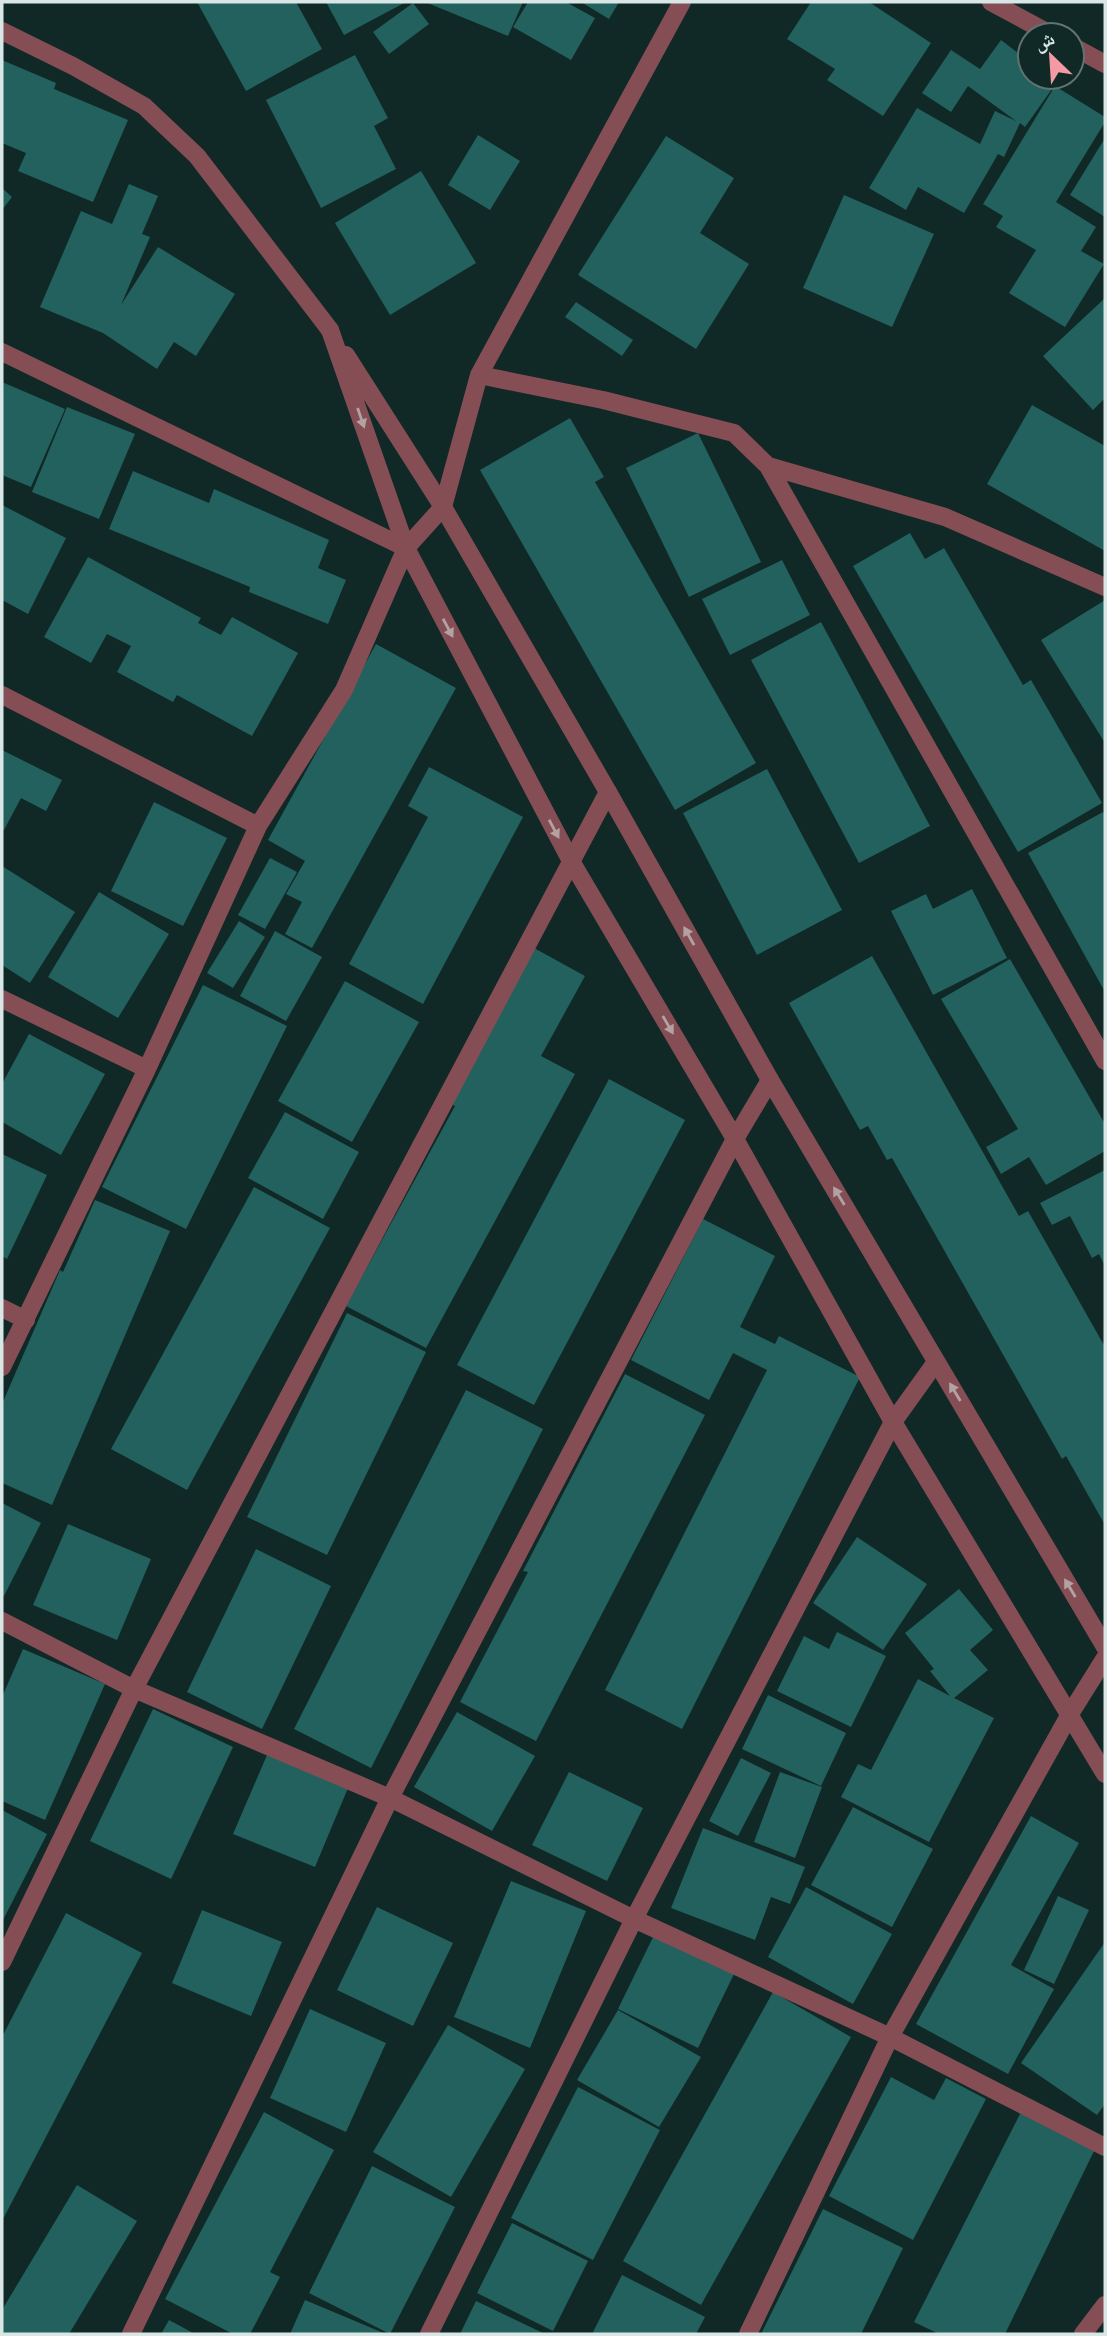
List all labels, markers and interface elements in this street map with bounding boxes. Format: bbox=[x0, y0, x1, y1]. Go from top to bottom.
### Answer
north arrow bbox=[1016, 21, 1086, 91]
text: ش bbox=[1030, 27, 1058, 56]
one-way arrow bbox=[356, 408, 367, 429]
one-way arrow bbox=[441, 618, 453, 638]
one-way arrow bbox=[548, 819, 560, 839]
one-way arrow bbox=[683, 926, 695, 945]
one-way arrow bbox=[662, 1016, 674, 1035]
one-way arrow bbox=[832, 1187, 845, 1206]
one-way arrow bbox=[948, 1383, 961, 1402]
one-way arrow bbox=[1065, 1578, 1077, 1598]

